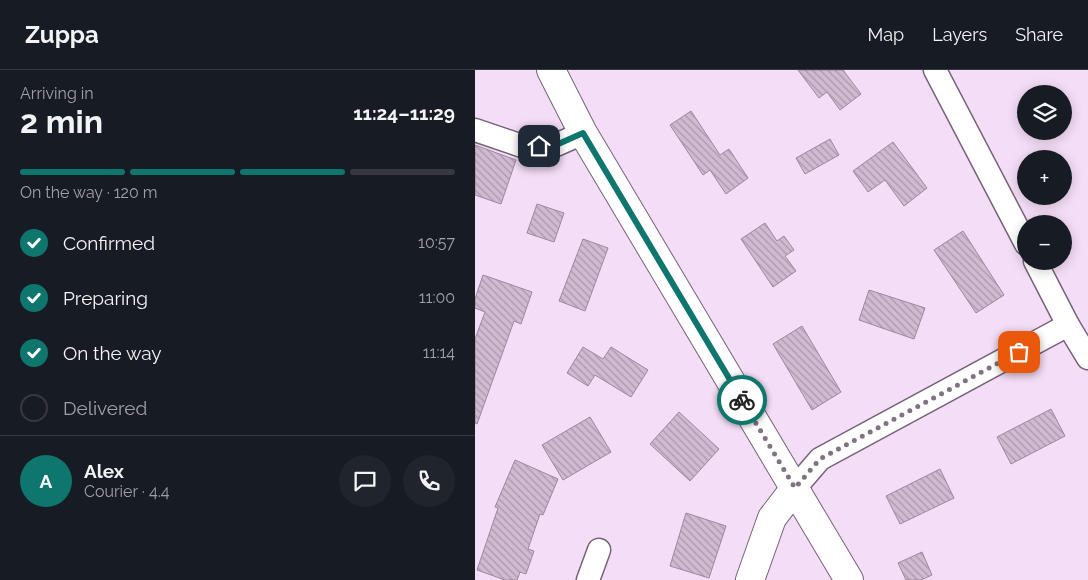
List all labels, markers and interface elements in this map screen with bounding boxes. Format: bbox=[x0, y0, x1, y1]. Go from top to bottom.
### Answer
text: Zuppa bbox=[25, 20, 99, 49]
text: Map bbox=[868, 24, 904, 45]
text: Layers bbox=[932, 24, 987, 45]
text: Share bbox=[1015, 24, 1063, 45]
text: Arriving in bbox=[20, 84, 94, 103]
map controls bbox=[1017, 85, 1072, 270]
button: layers bbox=[1017, 85, 1072, 140]
text: 11:24–11:29 bbox=[353, 102, 455, 124]
text: 2 min bbox=[20, 103, 103, 140]
pin bbox=[518, 125, 560, 167]
icon: home bbox=[525, 132, 553, 160]
button: + bbox=[1017, 150, 1072, 205]
text: On the way · 120 m bbox=[20, 183, 158, 202]
button: − bbox=[1017, 215, 1072, 270]
icon: check bbox=[20, 229, 48, 257]
text: Confirmed bbox=[63, 232, 155, 254]
text: 10:57 bbox=[418, 233, 455, 252]
icon: check bbox=[20, 284, 48, 312]
text: Preparing bbox=[63, 287, 148, 309]
text: 11:00 bbox=[419, 288, 455, 307]
pin bbox=[998, 331, 1040, 373]
icon: bag bbox=[1005, 338, 1033, 366]
icon: check bbox=[20, 339, 48, 367]
text: On the way bbox=[63, 342, 162, 364]
text: 11:14 bbox=[423, 343, 455, 362]
courier bbox=[717, 375, 767, 425]
icon: bike bbox=[728, 386, 756, 414]
text: Delivered bbox=[63, 397, 147, 419]
button: chat bbox=[339, 455, 391, 507]
button: phone bbox=[403, 455, 455, 507]
text: Alex bbox=[84, 460, 124, 482]
text: A bbox=[40, 470, 52, 492]
text: Courier · 4.4 bbox=[84, 482, 169, 501]

